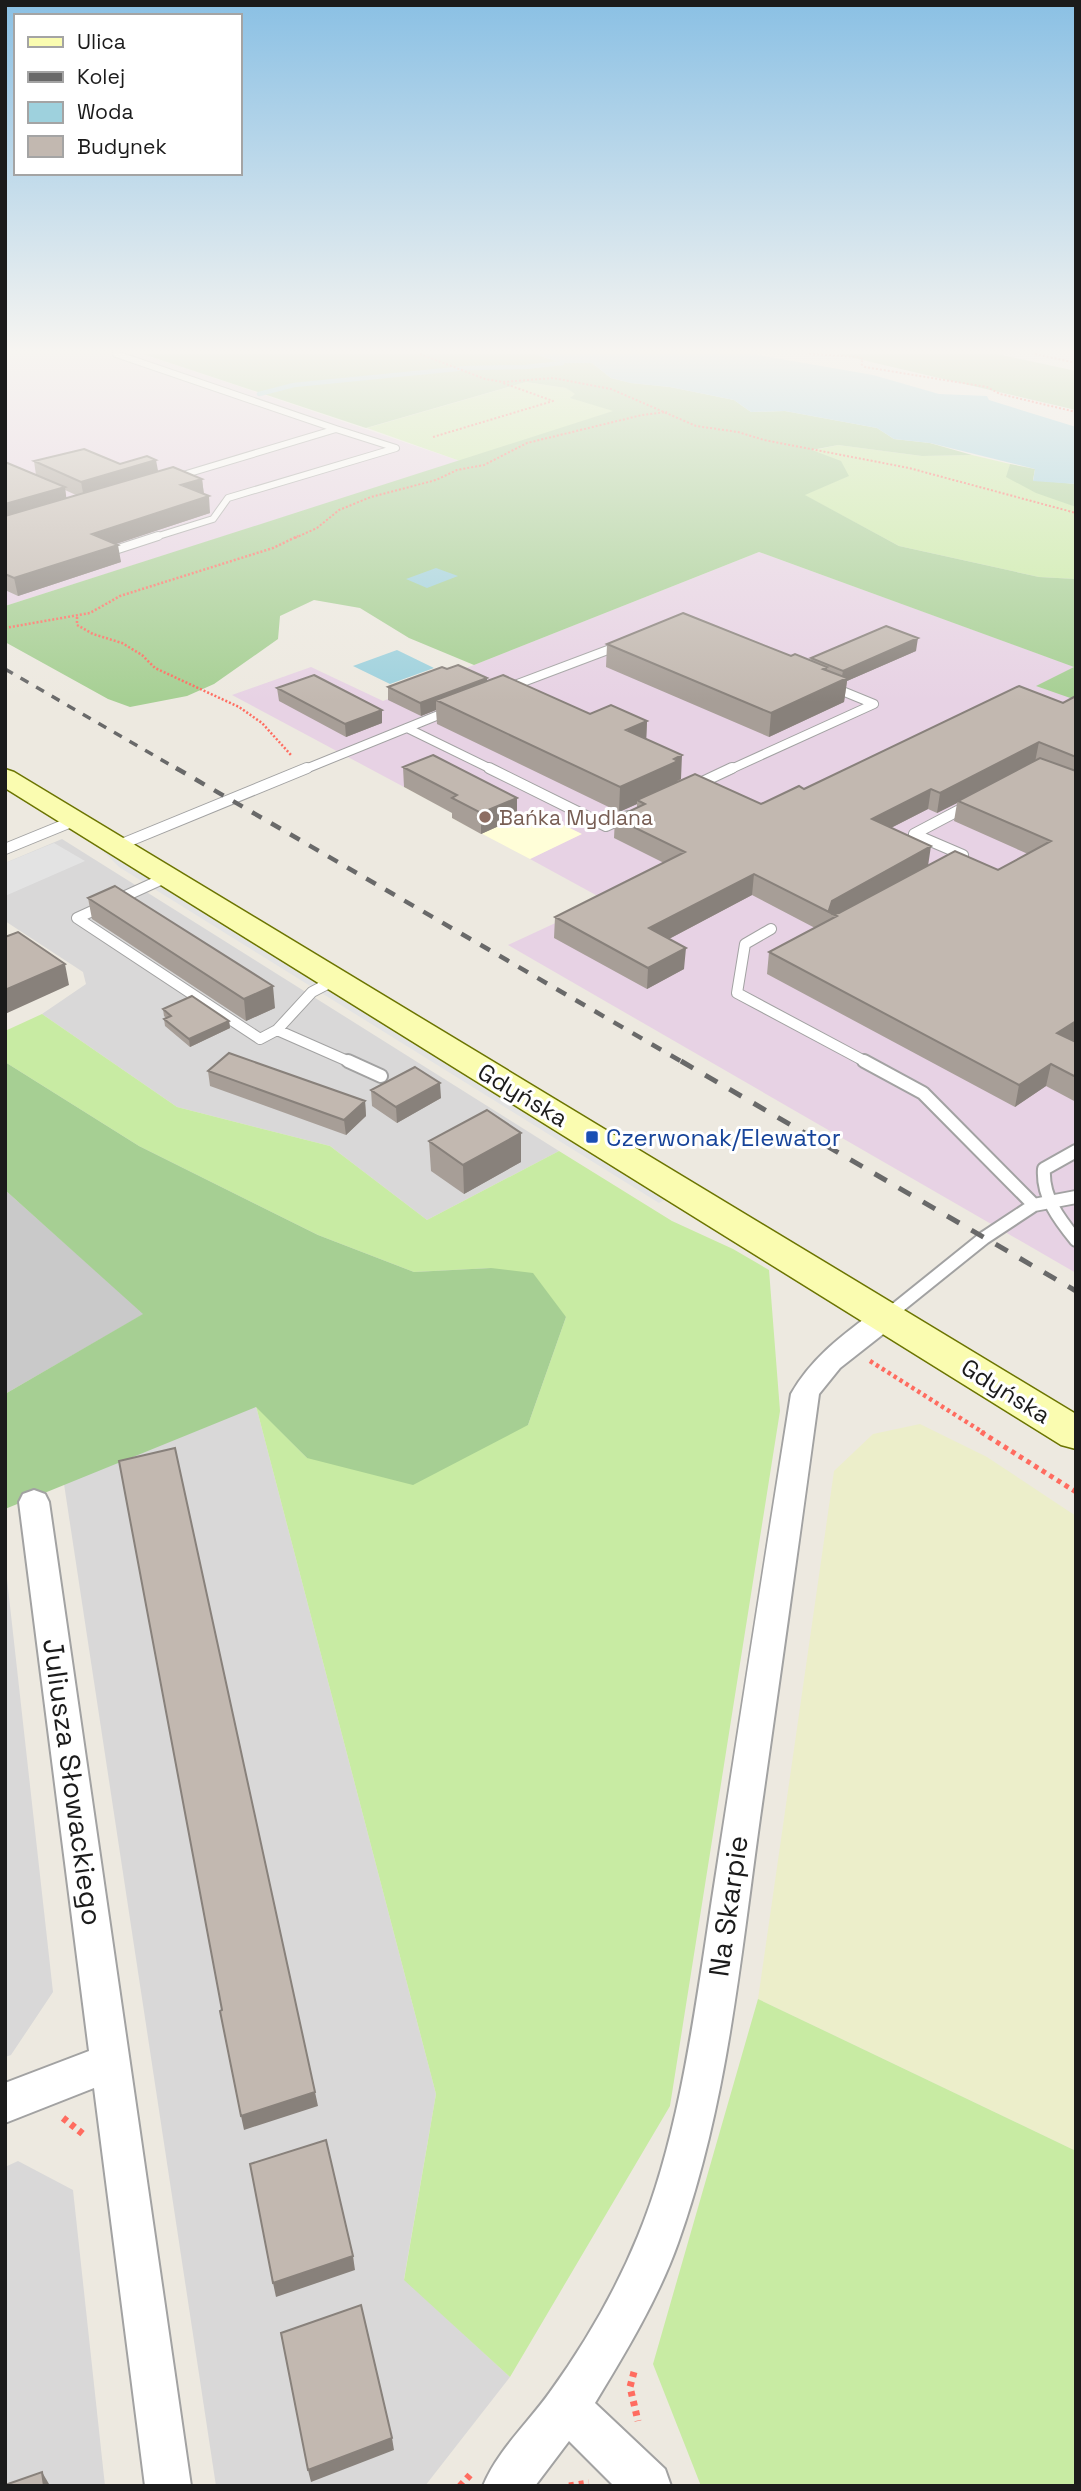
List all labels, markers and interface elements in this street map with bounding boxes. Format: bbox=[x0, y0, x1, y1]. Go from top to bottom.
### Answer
legend bbox=[14, 14, 242, 175]
text: Ulica bbox=[77, 28, 126, 55]
text: Kolej bbox=[77, 63, 125, 90]
text: Woda bbox=[77, 98, 134, 125]
text: Budynek bbox=[77, 133, 167, 160]
place label: Bańka Mydlana bbox=[499, 804, 653, 831]
marker: Bańka Mydlana bbox=[477, 809, 493, 825]
street label: Gdyńska bbox=[472, 1056, 574, 1134]
place label: Czerwonak/Elewator bbox=[606, 1122, 841, 1153]
marker: Czerwonak/Elewator bbox=[584, 1129, 600, 1145]
street label: Gdyńska bbox=[955, 1351, 1057, 1431]
street label: Juliusza Słowackiego bbox=[35, 1636, 111, 1928]
street label: Na Skarpie bbox=[700, 1833, 756, 1979]

